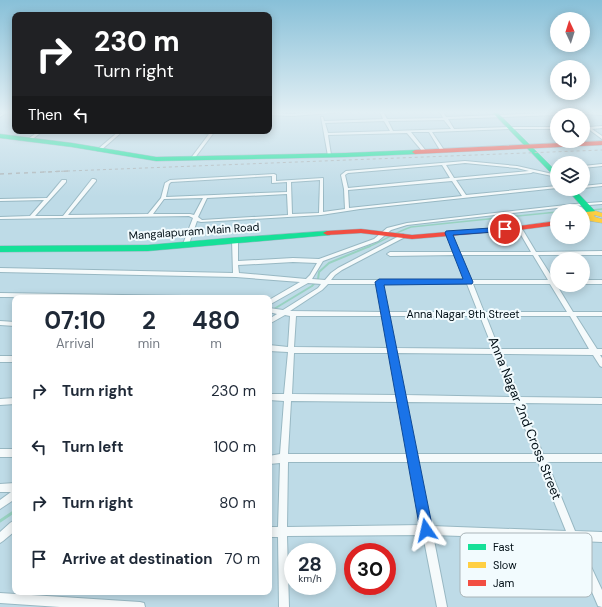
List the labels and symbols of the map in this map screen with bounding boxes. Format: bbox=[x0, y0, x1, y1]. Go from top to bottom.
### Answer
north arrow bbox=[550, 12, 590, 52]
pin bbox=[488, 212, 522, 246]
street label: Mangalapuram Main Road bbox=[128, 219, 260, 243]
street label: Anna Nagar 9th Street bbox=[406, 307, 520, 321]
street label: Anna Nagar 2nd Cross Street bbox=[484, 334, 566, 502]
position arrow bbox=[405, 509, 447, 551]
legend bbox=[460, 533, 592, 597]
text: Fast bbox=[493, 540, 514, 554]
speed limit sign: 30 bbox=[344, 543, 396, 595]
text: Slow bbox=[493, 558, 517, 572]
text: Jam bbox=[493, 576, 514, 590]

